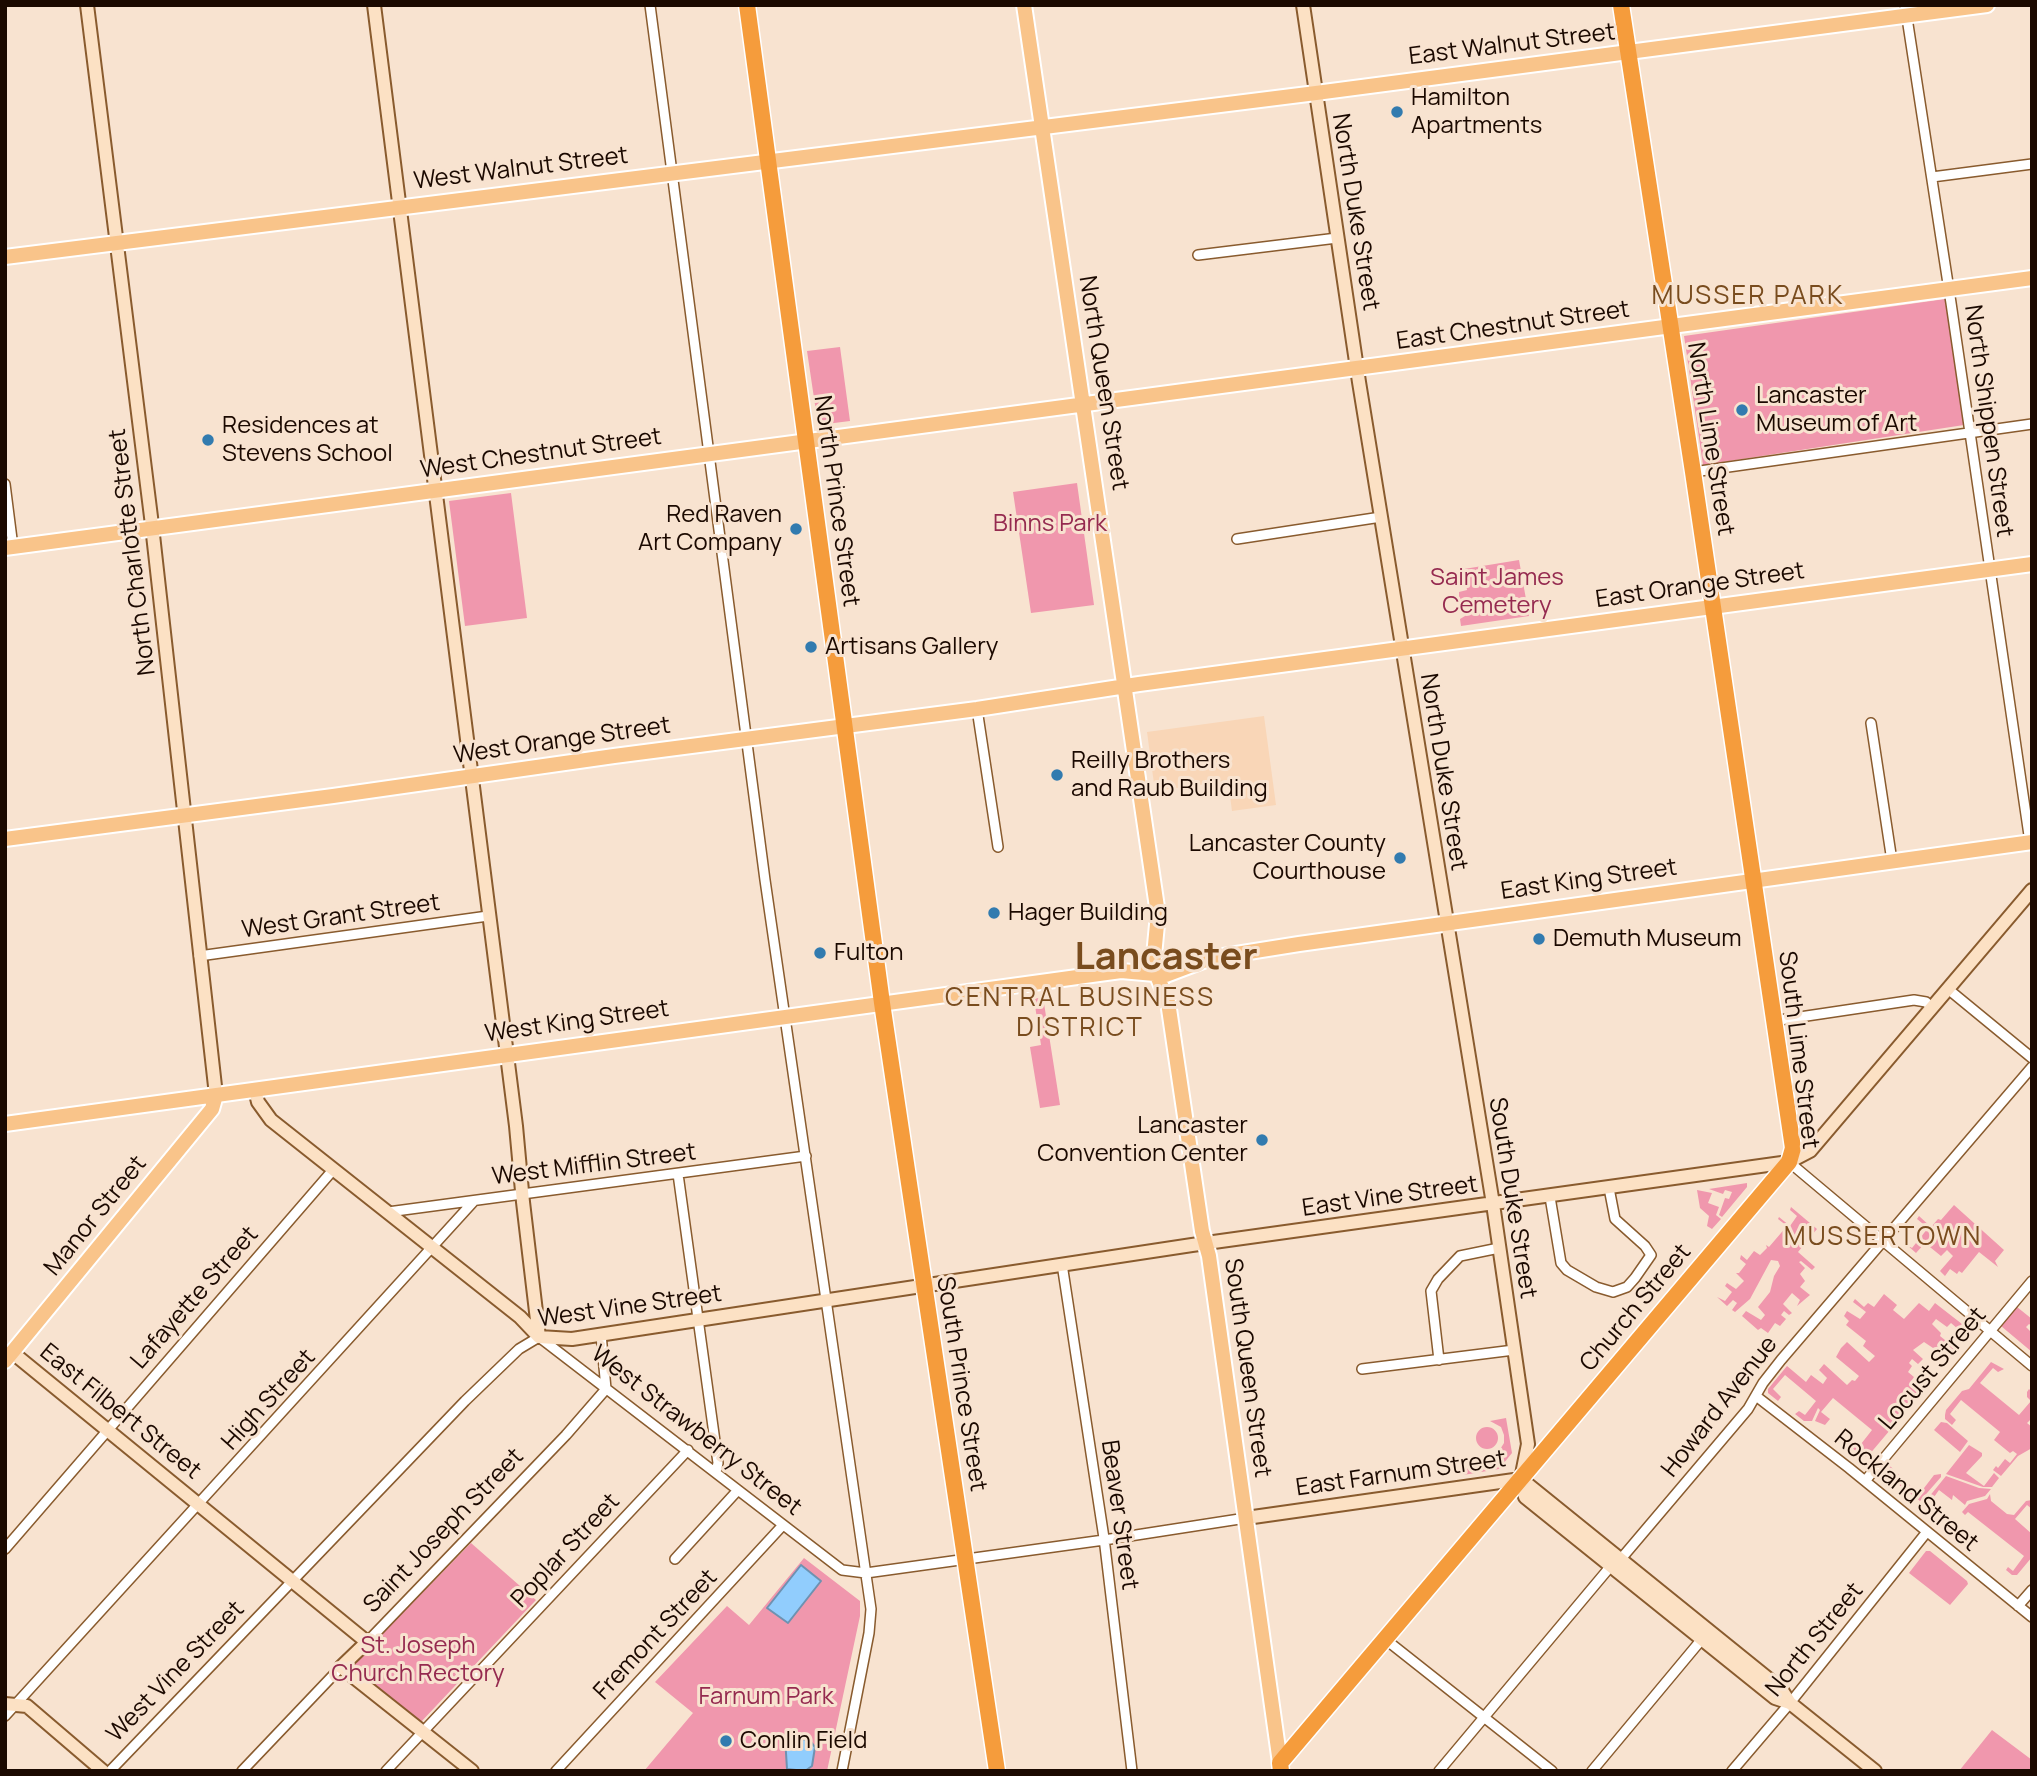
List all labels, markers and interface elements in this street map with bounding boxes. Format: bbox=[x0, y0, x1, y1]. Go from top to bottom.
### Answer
street label: East Walnut Street bbox=[1407, 18, 1617, 72]
place label: Hamilton Apartments bbox=[1411, 84, 1542, 140]
marker: Hamilton Apartments bbox=[1389, 104, 1405, 120]
street label: North Duke Street bbox=[1325, 111, 1385, 313]
street label: West Walnut Street bbox=[412, 142, 630, 196]
street label: North Queen Street bbox=[1072, 274, 1134, 492]
district label: MUSSER PARK bbox=[1653, 281, 1843, 313]
street label: East Chestnut Street bbox=[1395, 295, 1631, 357]
street label: North Shippen Street bbox=[1957, 303, 2019, 539]
street label: North Lime Street bbox=[1680, 340, 1740, 538]
place label: Lancaster Museum of Art bbox=[1756, 382, 1917, 438]
street label: North Prince Street bbox=[807, 393, 865, 609]
marker: Lancaster Museum of Art bbox=[1734, 402, 1750, 418]
place label: Residences at Stevens School bbox=[222, 412, 393, 468]
street label: West Chestnut Street bbox=[419, 423, 663, 485]
street label: North Charlotte Street bbox=[104, 427, 162, 677]
marker: Residences at Stevens School bbox=[200, 432, 216, 448]
place label: Red Raven Art Company bbox=[638, 501, 782, 557]
park label: Binns Park bbox=[993, 510, 1107, 538]
marker: Red Raven Art Company bbox=[788, 521, 804, 537]
street label: East Orange Street bbox=[1594, 557, 1806, 615]
park label: Saint James Cemetery bbox=[1430, 564, 1564, 620]
place label: Artisans Gallery bbox=[825, 633, 998, 661]
marker: Artisans Gallery bbox=[803, 639, 819, 655]
street label: North Duke Street bbox=[1413, 671, 1473, 873]
street label: West Orange Street bbox=[452, 712, 672, 770]
place label: Reilly Brothers and Raub Building bbox=[1071, 747, 1268, 803]
marker: Reilly Brothers and Raub Building bbox=[1049, 767, 1065, 783]
place label: Lancaster County Courthouse bbox=[1189, 830, 1386, 886]
marker: Lancaster County Courthouse bbox=[1392, 850, 1408, 866]
street label: East King Street bbox=[1499, 853, 1679, 907]
street label: West Grant Street bbox=[240, 889, 442, 945]
place label: Hager Building bbox=[1008, 899, 1168, 927]
marker: Hager Building bbox=[986, 905, 1002, 921]
place label: Demuth Museum bbox=[1553, 925, 1742, 953]
marker: Demuth Museum bbox=[1531, 931, 1547, 947]
district label: Lancaster bbox=[1074, 935, 1258, 981]
place label: Fulton bbox=[834, 939, 904, 967]
marker: Fulton bbox=[812, 945, 828, 961]
street label: South Lime Street bbox=[1772, 949, 1824, 1151]
district label: CENTRAL BUSINESS DISTRICT bbox=[947, 983, 1213, 1044]
street label: West King Street bbox=[483, 995, 671, 1049]
street label: South Duke Street bbox=[1482, 1095, 1542, 1301]
place label: Lancaster Convention Center bbox=[1037, 1112, 1248, 1168]
marker: Lancaster Convention Center bbox=[1254, 1132, 1270, 1148]
street label: West Mifflin Street bbox=[490, 1138, 698, 1192]
street label: Manor Street bbox=[39, 1150, 153, 1282]
street label: East Vine Street bbox=[1300, 1170, 1480, 1224]
street label: Lafayette Street bbox=[125, 1221, 265, 1375]
district label: MUSSERTOWN bbox=[1785, 1222, 1981, 1254]
street label: Church Street bbox=[1575, 1239, 1697, 1377]
street label: South Queen Street bbox=[1217, 1257, 1277, 1479]
street label: South Prince Street bbox=[930, 1275, 992, 1493]
street label: West Vine Street bbox=[536, 1280, 724, 1334]
street label: Locust Street bbox=[1873, 1302, 1993, 1436]
street label: Howard Avenue bbox=[1656, 1331, 1784, 1483]
street label: East Filbert Street bbox=[34, 1338, 206, 1486]
street label: West Strawberry Street bbox=[585, 1340, 807, 1522]
street label: High Street bbox=[216, 1344, 322, 1456]
street label: Rockland Street bbox=[1828, 1424, 1984, 1558]
street label: Beaver Street bbox=[1094, 1438, 1144, 1592]
street label: Saint Joseph Street bbox=[358, 1443, 530, 1619]
street label: East Farnum Street bbox=[1294, 1445, 1508, 1503]
street label: Poplar Street bbox=[506, 1488, 626, 1614]
street label: Fremont Street bbox=[588, 1564, 724, 1706]
street label: North Street bbox=[1760, 1577, 1870, 1703]
street label: West Vine Street bbox=[101, 1595, 251, 1749]
park label: St. Joseph Church Rectory bbox=[331, 1632, 505, 1688]
park label: Farnum Park bbox=[698, 1683, 834, 1711]
place label: Conlin Field bbox=[740, 1727, 867, 1755]
marker: Conlin Field bbox=[718, 1733, 734, 1749]

